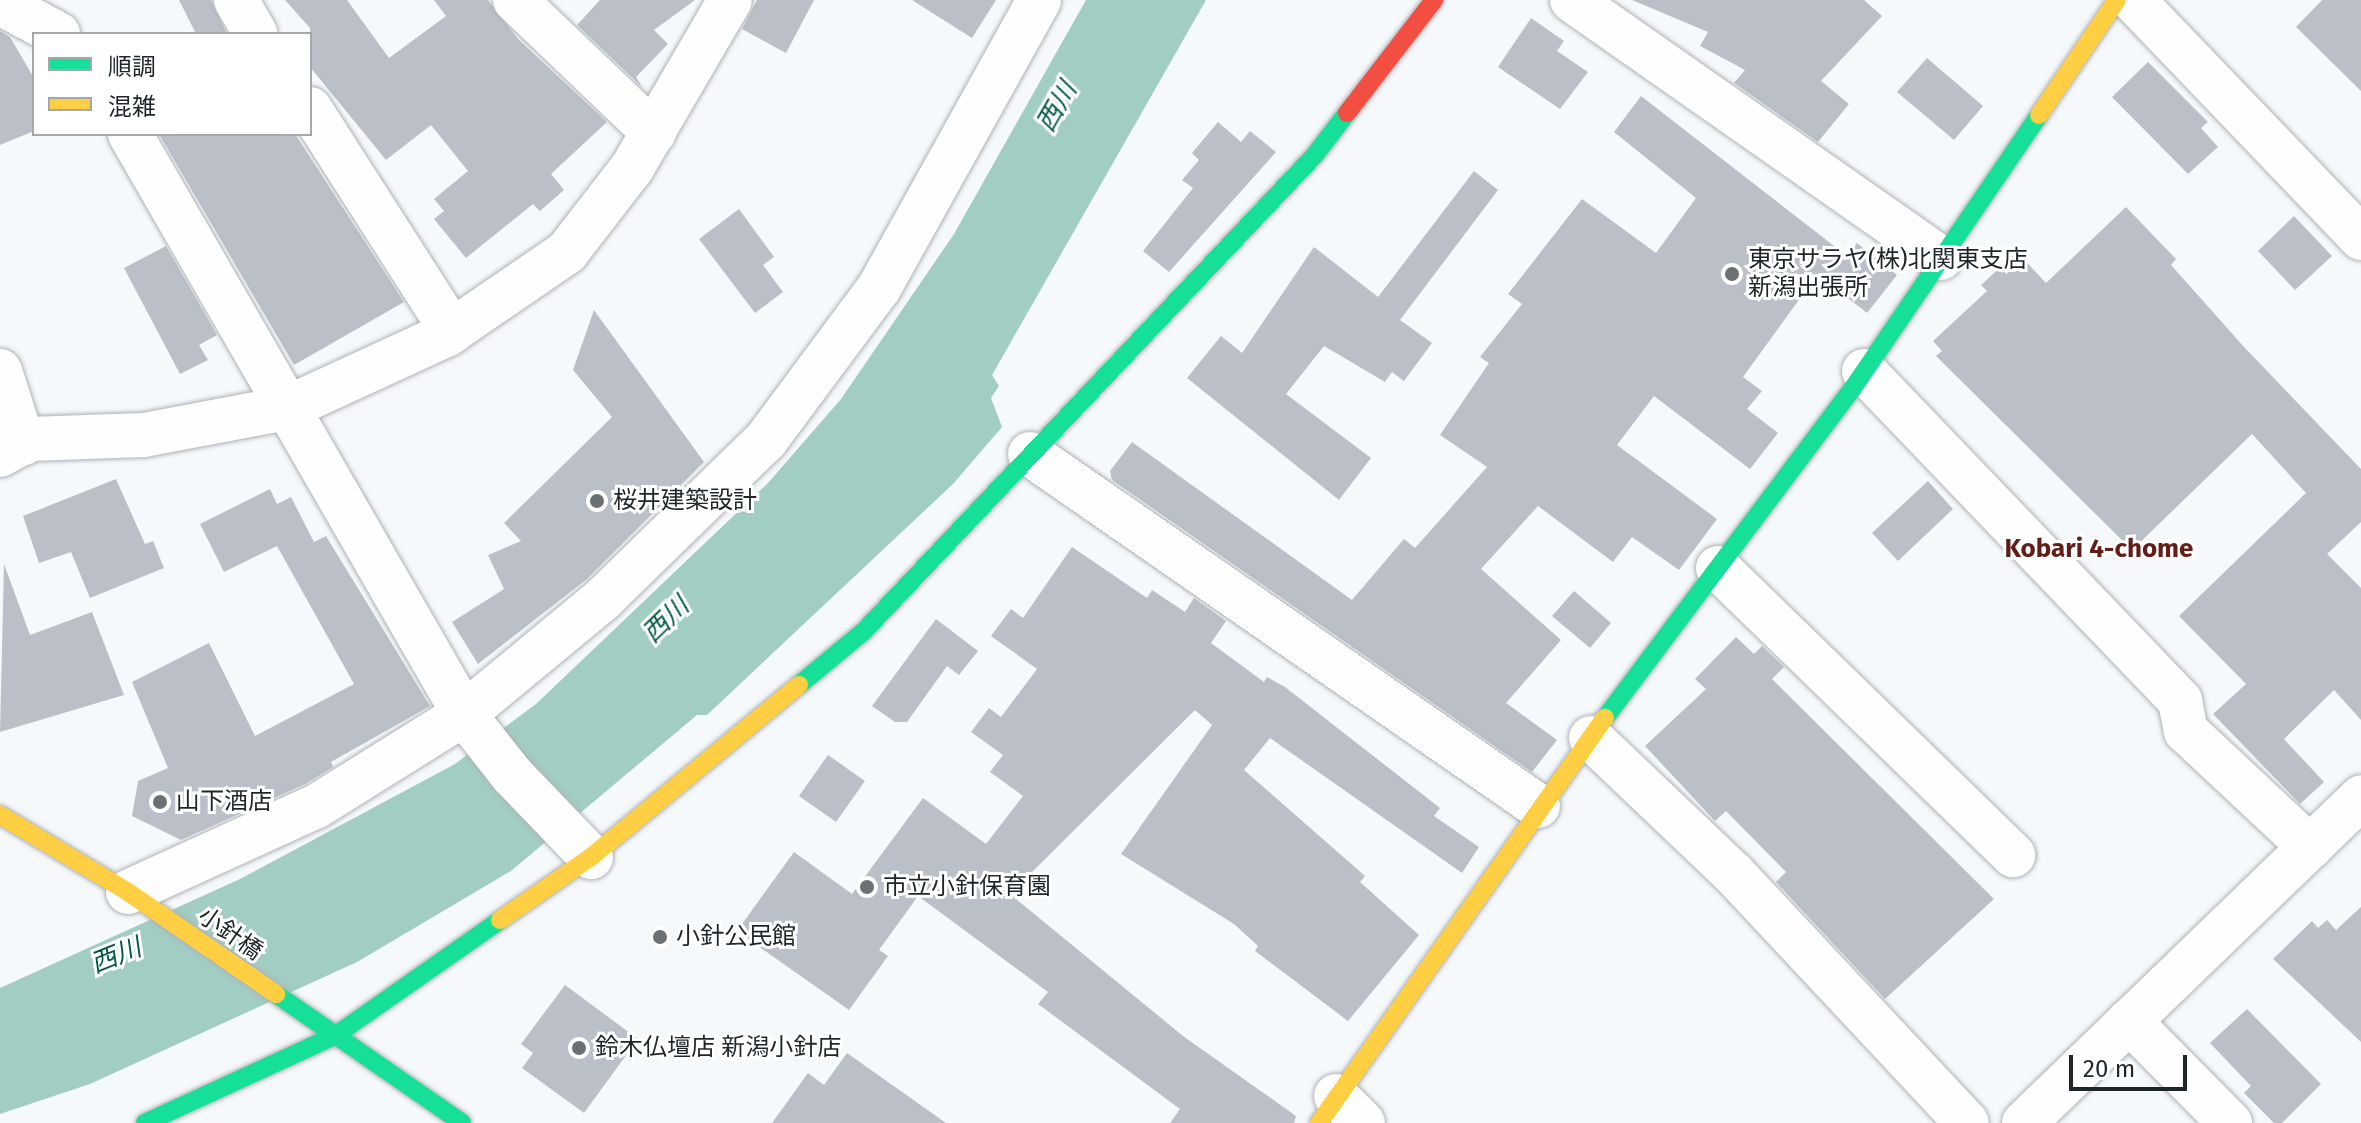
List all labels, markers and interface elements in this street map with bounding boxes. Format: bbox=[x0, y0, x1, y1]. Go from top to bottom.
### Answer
legend bbox=[32, 32, 312, 136]
text: 順調 bbox=[108, 53, 156, 81]
water label: 西川 bbox=[1030, 77, 1084, 137]
text: 混雑 bbox=[108, 93, 156, 121]
place label: 東京サラヤ(株)北関東支店 新潟出張所 bbox=[1748, 246, 2028, 302]
marker: 東京サラヤ(株)北関東支店 新潟出張所 bbox=[1723, 265, 1741, 283]
place label: 桜井建築設計 bbox=[613, 487, 757, 515]
marker: 桜井建築設計 bbox=[588, 492, 606, 510]
district label: Kobari 4-chome bbox=[2005, 533, 2193, 565]
water label: 西川 bbox=[636, 591, 696, 649]
place label: 山下酒店 bbox=[176, 788, 272, 816]
marker: 山下酒店 bbox=[151, 793, 169, 811]
place label: 市立小針保育園 bbox=[883, 873, 1051, 901]
marker: 市立小針保育園 bbox=[858, 878, 876, 896]
street label: 小針橋 bbox=[192, 902, 268, 966]
place label: 小針公民館 bbox=[676, 923, 796, 951]
marker: 小針公民館 bbox=[651, 928, 669, 946]
water label: 西川 bbox=[86, 932, 146, 980]
place label: 鈴木仏壇店 新潟小針店 bbox=[595, 1034, 841, 1062]
marker: 鈴木仏壇店 新潟小針店 bbox=[570, 1039, 588, 1057]
scale bar bbox=[2073, 1039, 2191, 1089]
text: 20 m bbox=[2083, 1055, 2135, 1083]

